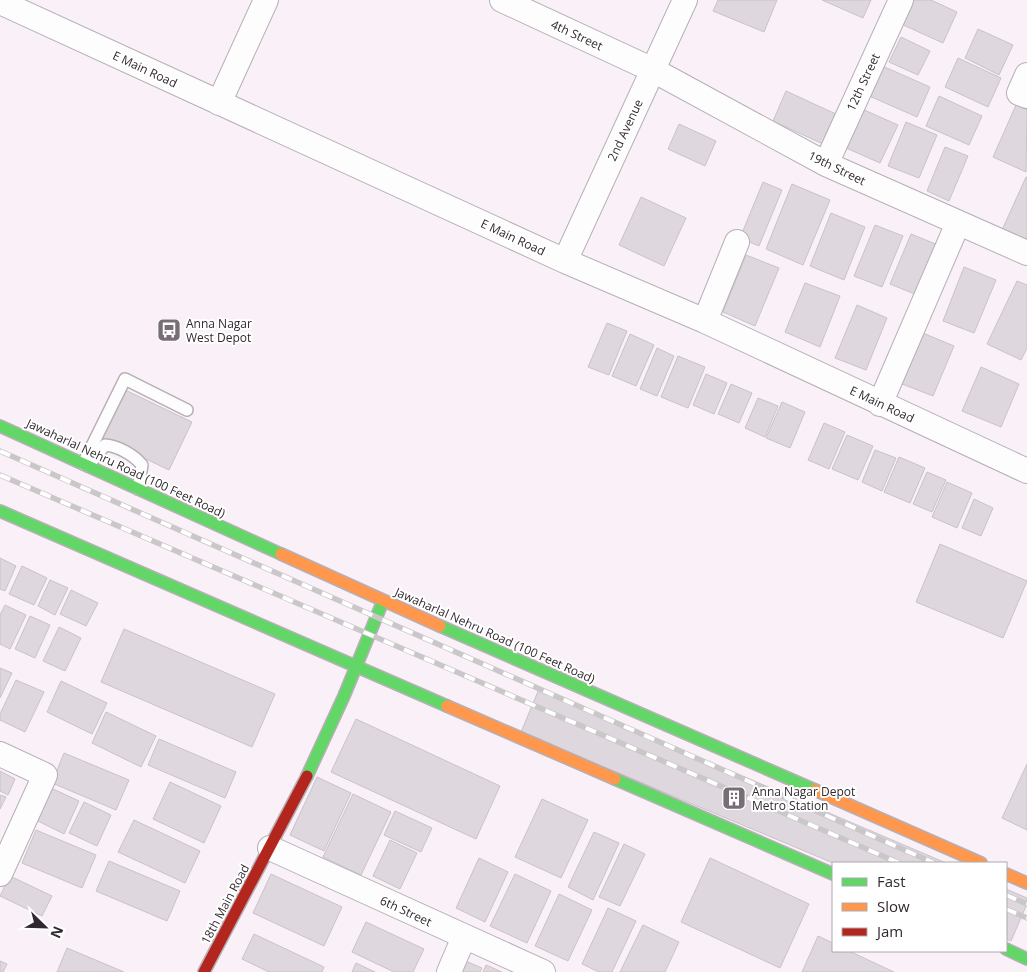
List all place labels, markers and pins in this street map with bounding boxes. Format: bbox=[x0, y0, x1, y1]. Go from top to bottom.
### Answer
place label: Anna Nagar West Depot bbox=[186, 315, 252, 346]
bus stop icon: Anna Nagar West Depot bbox=[156, 317, 182, 343]
place label: Anna Nagar Depot Metro Station bbox=[752, 783, 855, 814]
building icon: Anna Nagar Depot Metro Station bbox=[721, 785, 747, 811]

